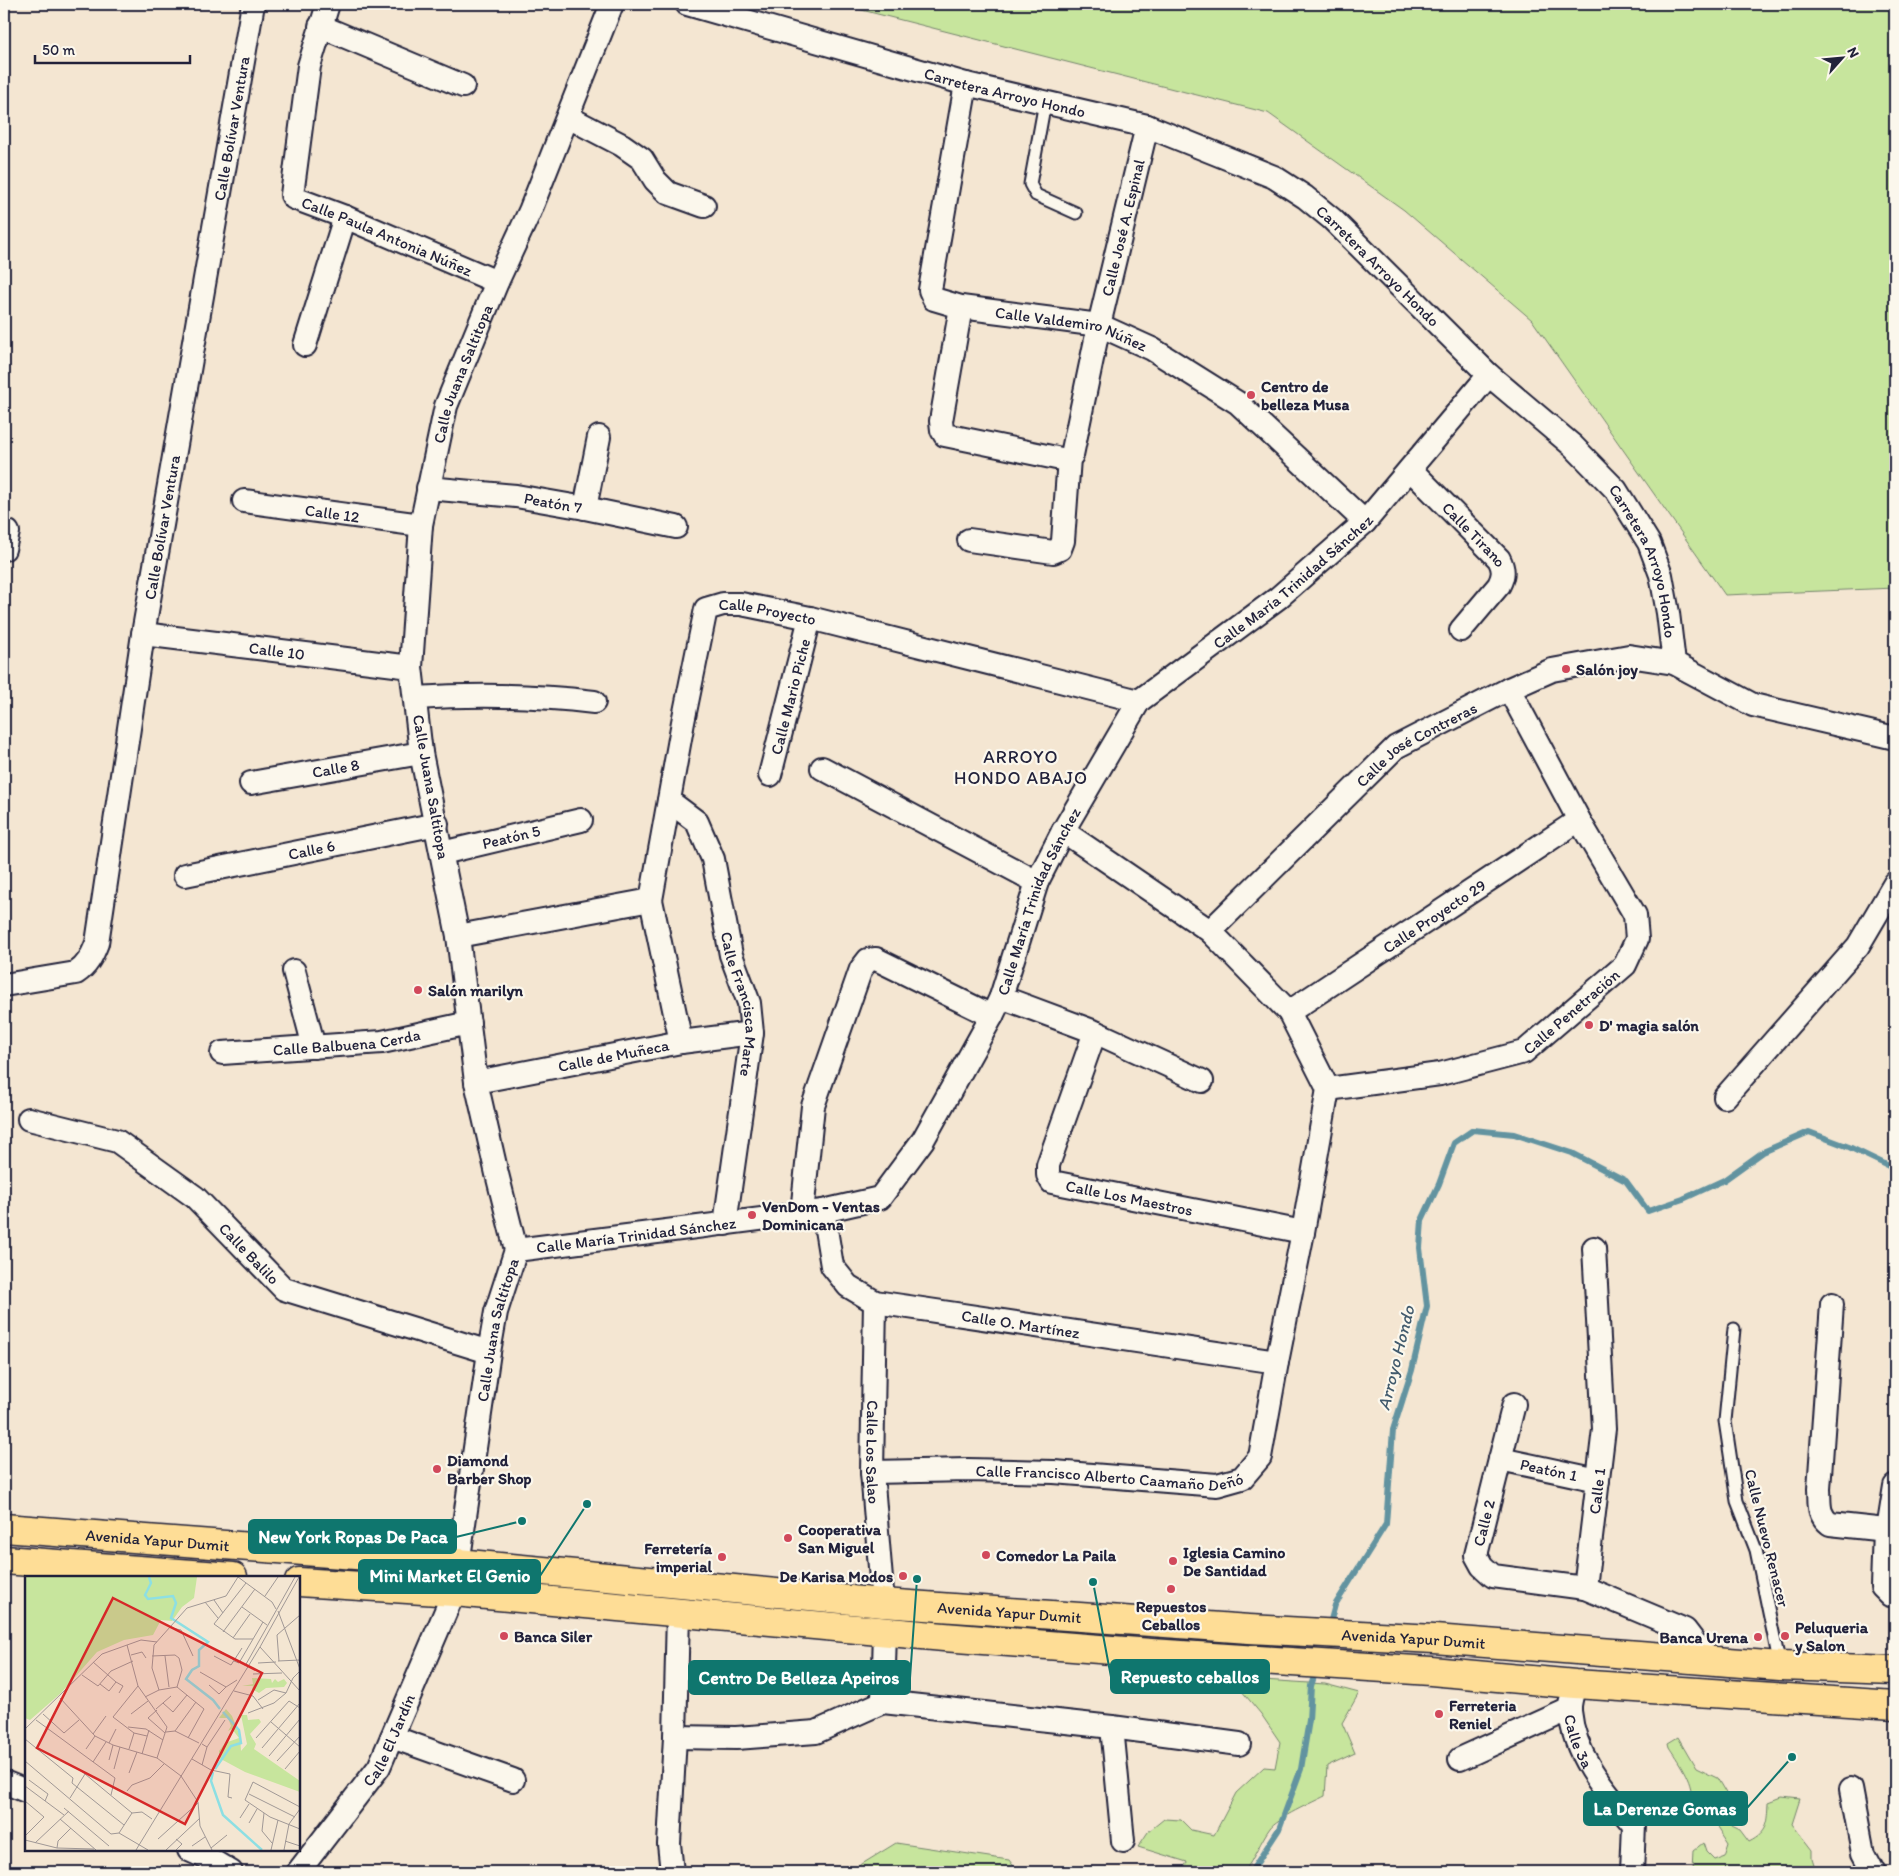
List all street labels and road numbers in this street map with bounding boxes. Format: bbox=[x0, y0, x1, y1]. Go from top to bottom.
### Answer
street label: Calle Bolívar Ventura bbox=[209, 54, 253, 202]
street label: Carretera Arroyo Hondo bbox=[922, 63, 1087, 121]
street label: Calle José A. Espinal bbox=[1097, 157, 1148, 298]
street label: Calle Paula Antonia Núñez bbox=[299, 192, 476, 280]
street label: Carretera Arroyo Hondo bbox=[1313, 201, 1444, 330]
street label: Calle Juana Saltitopa bbox=[429, 301, 497, 445]
street label: Calle Valdemiro Núñez bbox=[994, 302, 1151, 355]
street label: Calle Bolívar Ventura bbox=[140, 453, 184, 601]
street label: Carretera Arroyo Hondo bbox=[1606, 480, 1680, 639]
street label: Peatón 7 bbox=[523, 488, 584, 517]
street label: Calle Tirano bbox=[1438, 498, 1511, 570]
street label: Calle 12 bbox=[304, 500, 361, 526]
street label: Calle María Trinidad Sánchez bbox=[1209, 510, 1377, 653]
street label: Calle Proyecto bbox=[718, 595, 818, 629]
street label: Calle Mario Piche bbox=[766, 636, 814, 757]
street label: Calle 10 bbox=[248, 638, 306, 663]
street label: Calle José Contreras bbox=[1352, 698, 1480, 791]
street label: Calle Juana Saltitopa bbox=[409, 713, 453, 862]
street label: Calle 8 bbox=[311, 755, 361, 782]
street label: Calle María Trinidad Sánchez bbox=[993, 803, 1085, 998]
street label: Peatón 5 bbox=[480, 821, 542, 853]
street label: Calle 6 bbox=[286, 835, 337, 863]
street label: Calle Proyecto 29 bbox=[1379, 875, 1489, 957]
street label: Calle Francisca Marte bbox=[717, 930, 761, 1078]
street label: Calle Penetración bbox=[1519, 965, 1623, 1058]
street label: Calle Balbuena Cerda bbox=[272, 1024, 422, 1059]
street label: Calle de Muñeca bbox=[556, 1035, 671, 1075]
street label: Calle Los Maestros bbox=[1064, 1175, 1195, 1219]
street label: Calle María Trinidad Sánchez bbox=[535, 1213, 738, 1257]
street label: Calle Balilo bbox=[215, 1218, 284, 1288]
street label: Calle Juana Saltitopa bbox=[472, 1255, 523, 1403]
street label: Calle O. Martínez bbox=[960, 1306, 1082, 1342]
street label: Calle Los Salao bbox=[862, 1400, 884, 1505]
street label: Peatón 1 bbox=[1519, 1454, 1580, 1485]
street label: Calle Francisco Alberto Caamaño Deñó bbox=[976, 1461, 1245, 1495]
street label: Calle 1 bbox=[1585, 1466, 1609, 1515]
street label: Calle Nuevo Renacer bbox=[1741, 1467, 1793, 1610]
street label: Calle 2 bbox=[1469, 1497, 1499, 1548]
street label: Avenida Yapur Dumit bbox=[85, 1525, 230, 1555]
street label: Avenida Yapur Dumit bbox=[937, 1597, 1082, 1627]
street label: Avenida Yapur Dumit bbox=[1341, 1625, 1486, 1652]
street label: Calle El Jardín bbox=[358, 1691, 419, 1790]
street label: Calle 3a bbox=[1561, 1713, 1598, 1772]

